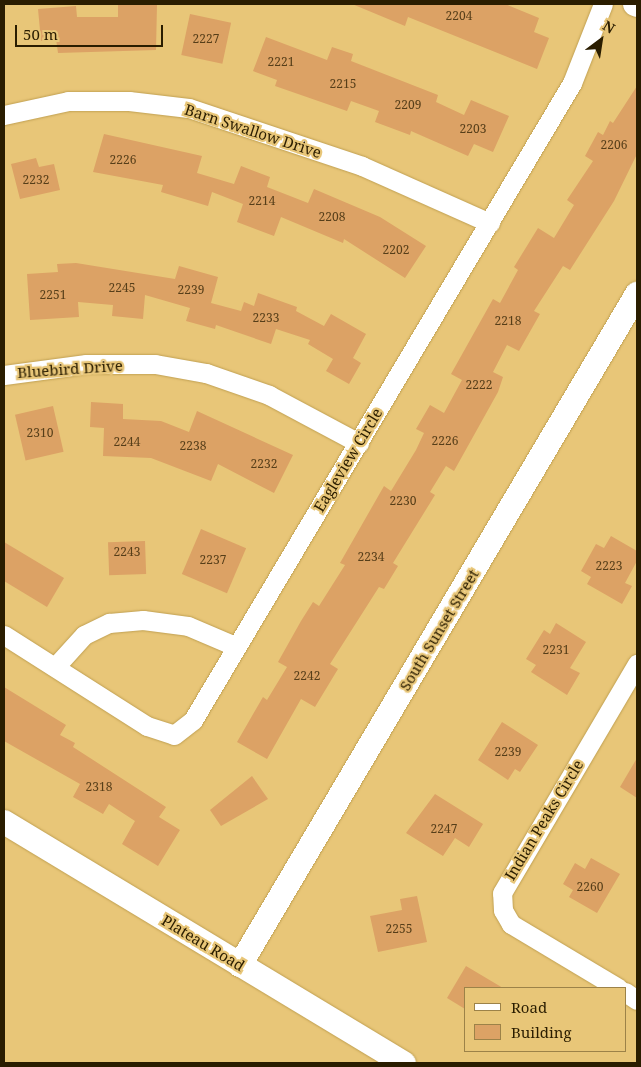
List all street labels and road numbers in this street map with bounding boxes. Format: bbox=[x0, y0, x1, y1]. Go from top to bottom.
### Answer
street label: Barn Swallow Drive bbox=[182, 100, 324, 162]
street label: Bluebird Drive bbox=[17, 356, 123, 382]
street label: Eagleview Circle bbox=[310, 405, 386, 515]
street label: South Sunset Street bbox=[396, 566, 482, 694]
street label: Indian Peaks Circle bbox=[501, 757, 587, 883]
street label: Plateau Road bbox=[158, 911, 248, 975]

